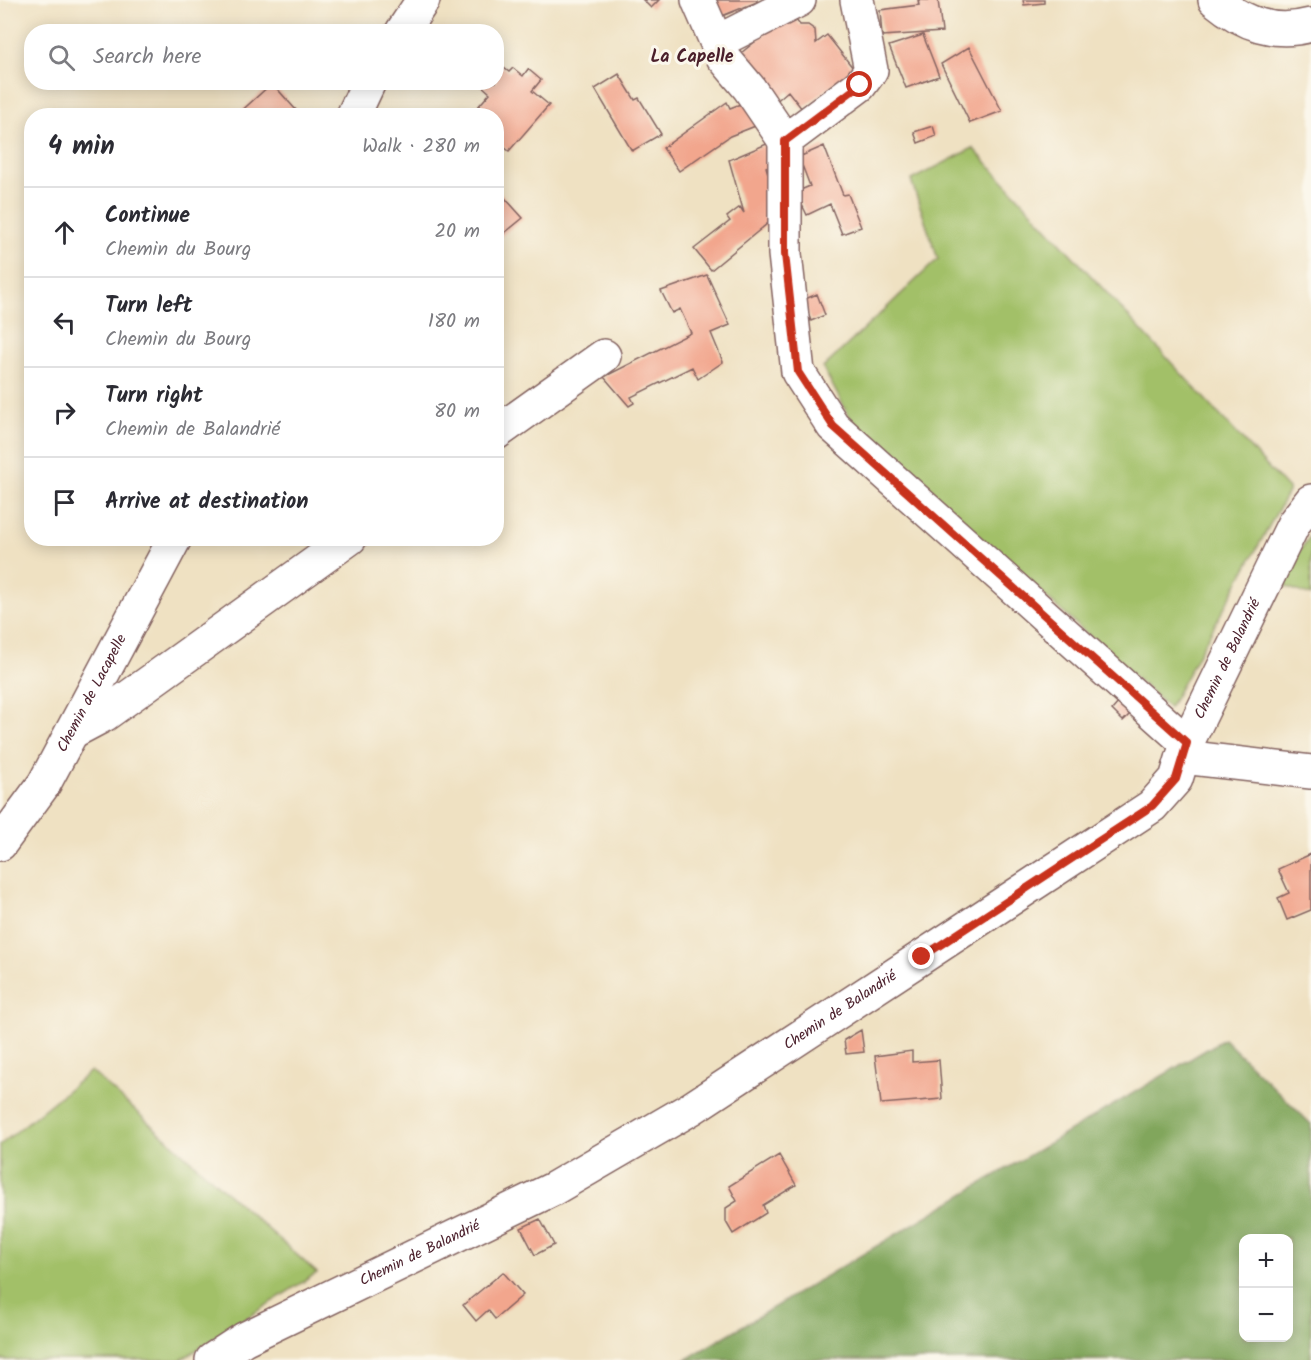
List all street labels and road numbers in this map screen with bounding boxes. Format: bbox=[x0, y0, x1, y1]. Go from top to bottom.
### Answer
street label: Chemin de Balandrié bbox=[1188, 593, 1268, 724]
street label: Chemin de Lacapelle bbox=[51, 630, 134, 757]
street label: Chemin de Balandrié bbox=[779, 964, 903, 1057]
street label: Chemin de Balandrié bbox=[356, 1213, 486, 1293]

